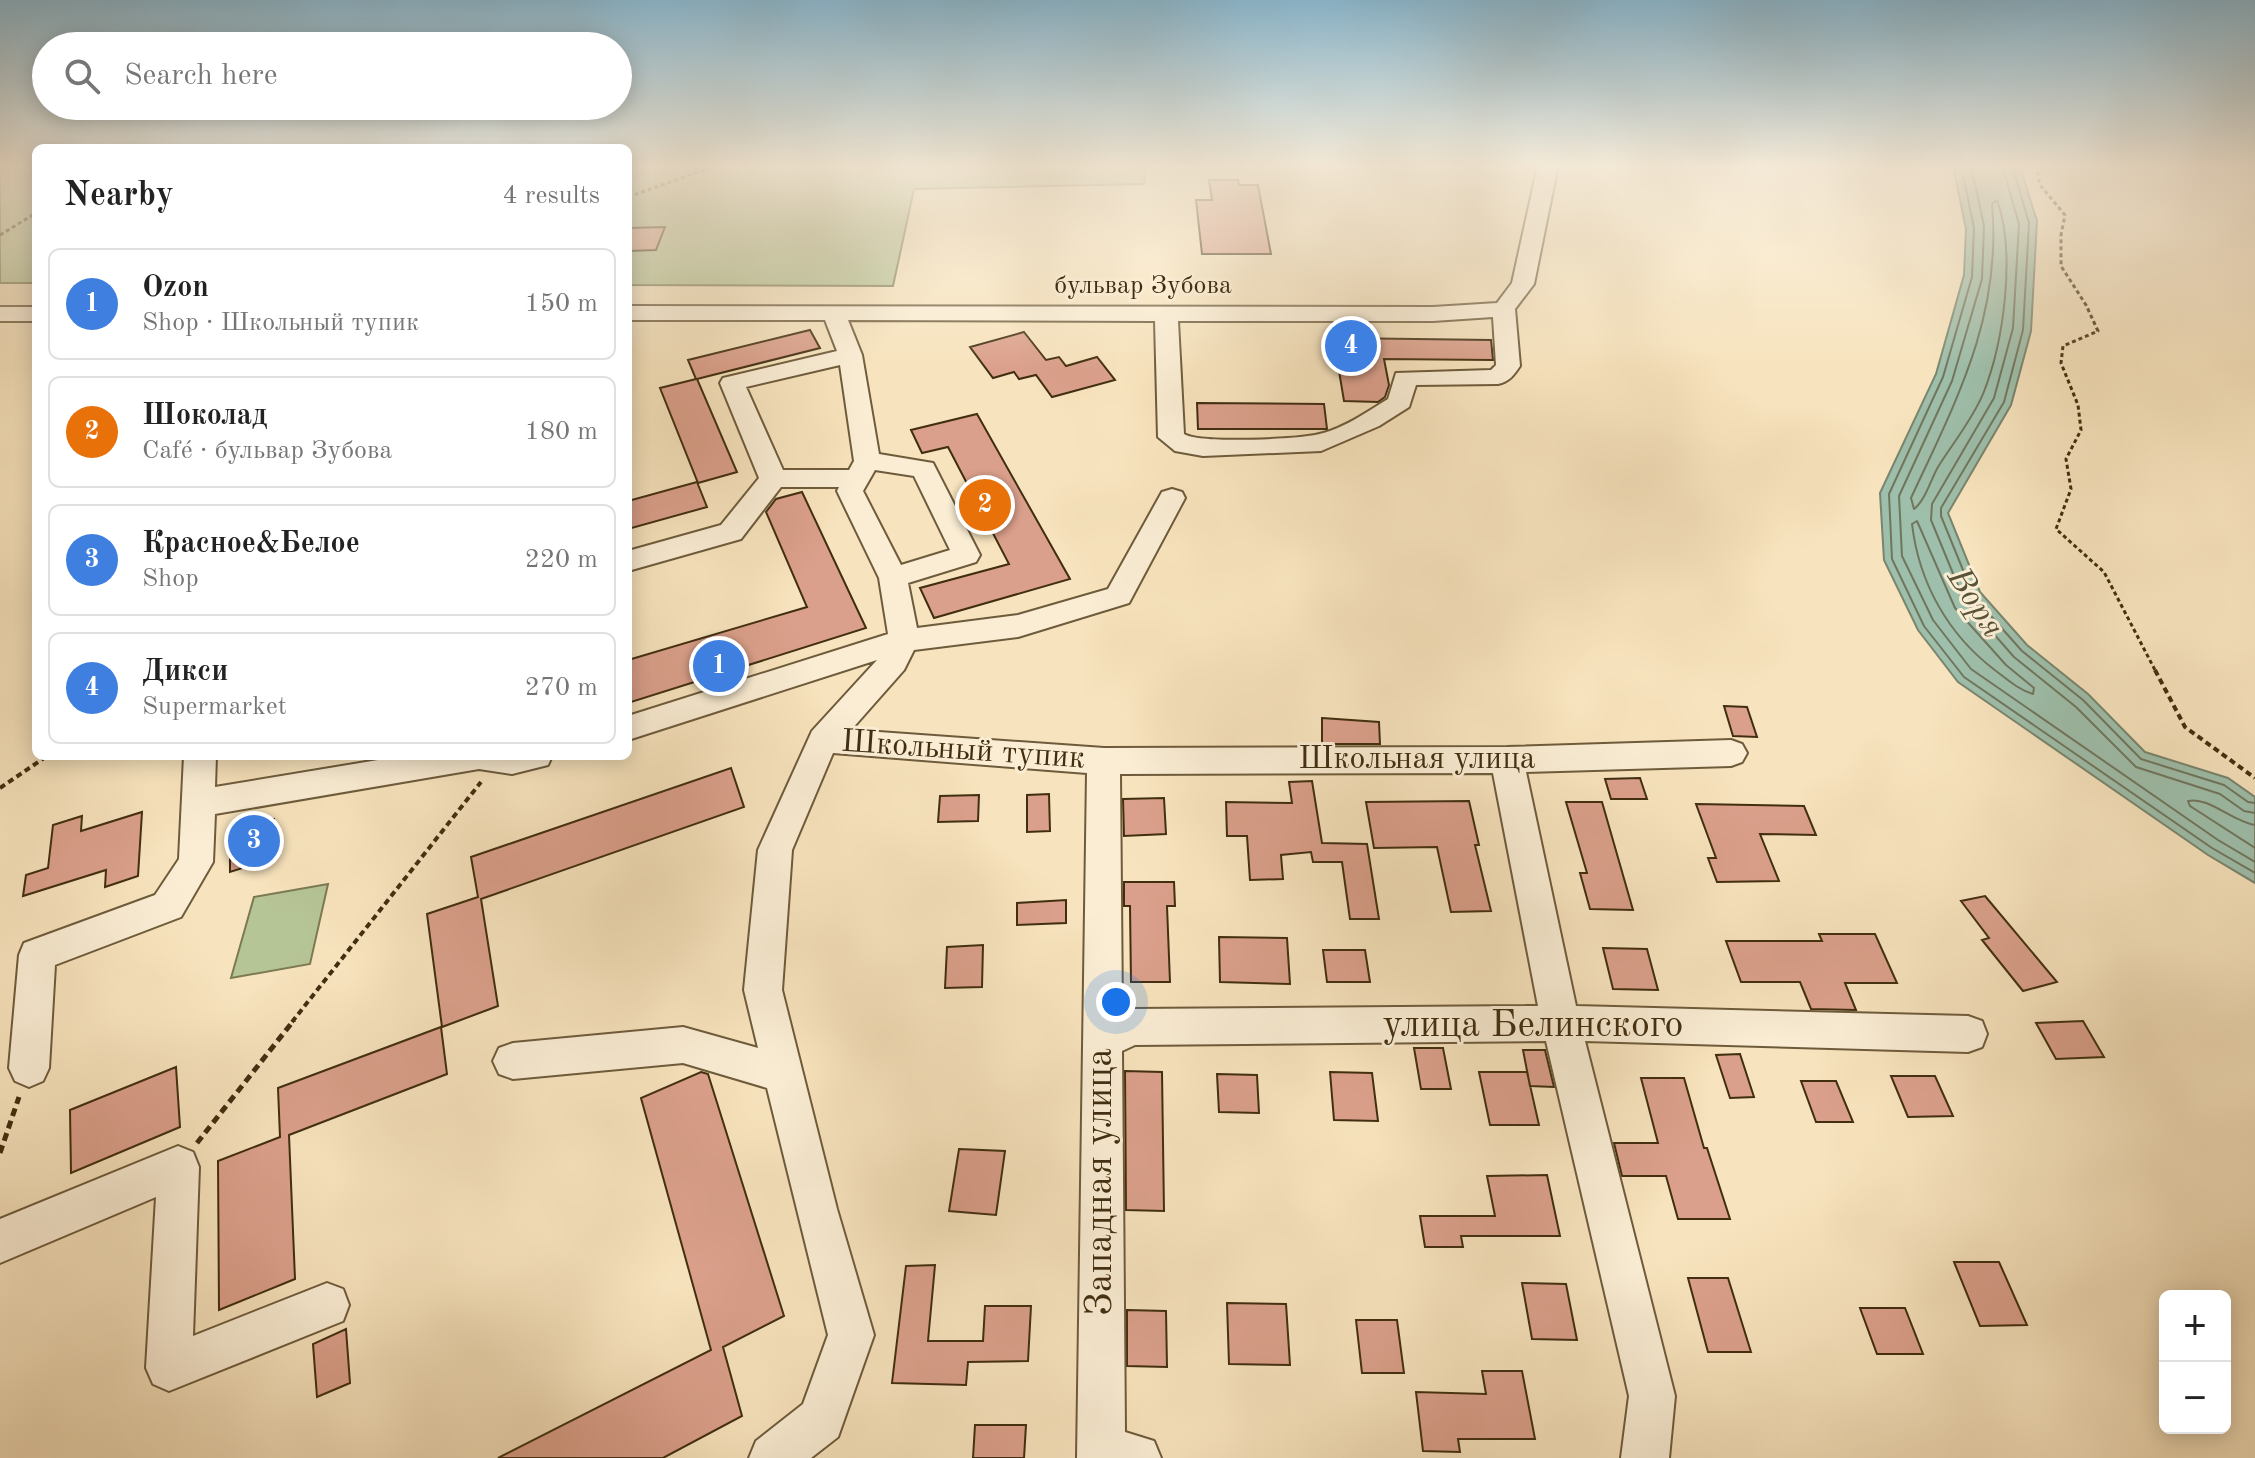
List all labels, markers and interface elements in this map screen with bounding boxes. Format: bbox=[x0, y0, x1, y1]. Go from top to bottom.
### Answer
search box bbox=[32, 32, 632, 120]
icon: search bbox=[60, 54, 104, 98]
text: Search here bbox=[124, 61, 278, 91]
text: Nearby bbox=[64, 179, 174, 213]
text: 4 results bbox=[502, 183, 600, 209]
text: Ozon bbox=[142, 273, 209, 303]
street label: бульвар Зубова bbox=[1054, 273, 1232, 299]
text: 1 bbox=[84, 291, 100, 317]
text: 150 m bbox=[525, 291, 598, 317]
text: Shop · Школьный тупик bbox=[142, 310, 419, 336]
pin: 4 bbox=[1325, 316, 1377, 376]
text: Шоколад bbox=[142, 401, 268, 431]
text: 2 bbox=[84, 419, 100, 445]
text: 180 m bbox=[525, 419, 598, 445]
text: Café · бульвар Зубова bbox=[142, 438, 392, 464]
pin: 2 bbox=[959, 475, 1011, 535]
text: Красное&Белое bbox=[142, 529, 360, 559]
text: 3 bbox=[84, 547, 100, 573]
text: 220 m bbox=[525, 547, 598, 573]
water label: Воря bbox=[1940, 561, 2010, 644]
text: Shop bbox=[142, 566, 199, 592]
pin: 1 bbox=[693, 636, 745, 696]
text: Дикси bbox=[142, 657, 228, 687]
text: 4 bbox=[84, 675, 100, 701]
text: 270 m bbox=[525, 675, 598, 701]
text: Supermarket bbox=[142, 694, 287, 720]
street label: Школьный тупик bbox=[840, 727, 1086, 775]
street label: Школьная улица bbox=[1298, 744, 1536, 776]
pin: 3 bbox=[228, 811, 280, 871]
your location bbox=[1096, 982, 1136, 1022]
street label: улица Белинского bbox=[1383, 1007, 1683, 1045]
street label: Западная улица bbox=[1082, 1048, 1120, 1316]
map controls bbox=[2159, 1290, 2231, 1434]
button: + bbox=[2159, 1290, 2231, 1362]
button: − bbox=[2159, 1362, 2231, 1434]

